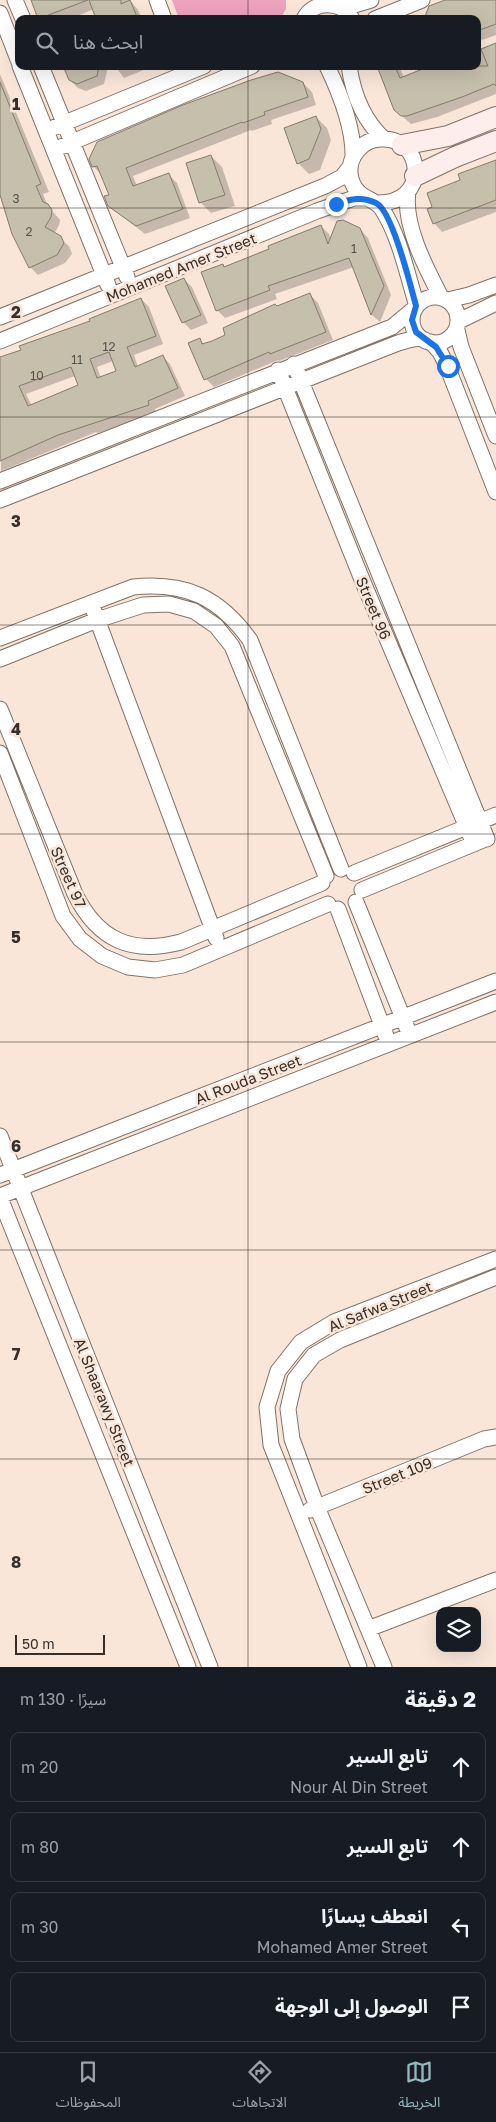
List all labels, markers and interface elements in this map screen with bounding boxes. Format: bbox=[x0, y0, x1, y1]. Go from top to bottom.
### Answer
search box bbox=[15, 15, 481, 70]
icon: search bbox=[33, 29, 61, 57]
text: ابحث هنا bbox=[73, 30, 143, 53]
text: 1 bbox=[12, 94, 20, 114]
house number: 3 bbox=[12, 191, 20, 206]
route end bbox=[325, 193, 348, 216]
house number: 2 bbox=[26, 224, 33, 239]
street label: Mohamed Amer Street bbox=[103, 229, 259, 305]
house number: 1 bbox=[351, 241, 357, 256]
text: 2 bbox=[11, 302, 21, 322]
house number: 12 bbox=[103, 339, 115, 354]
house number: 11 bbox=[71, 352, 83, 367]
route start bbox=[437, 355, 460, 378]
house number: 10 bbox=[30, 368, 44, 383]
text: 3 bbox=[11, 511, 21, 531]
street label: Street 96 bbox=[353, 574, 395, 642]
text: 4 bbox=[11, 719, 21, 739]
street label: Street 97 bbox=[48, 844, 90, 910]
text: 5 bbox=[11, 927, 21, 947]
street label: Al Rouda Street bbox=[192, 1050, 304, 1108]
text: 6 bbox=[11, 1136, 21, 1156]
street label: Al Safwa Street bbox=[325, 1277, 435, 1335]
street label: Al Shaarawy Street bbox=[71, 1335, 139, 1469]
text: 7 bbox=[12, 1344, 21, 1364]
street label: Street 109 bbox=[359, 1453, 435, 1497]
text: 8 bbox=[11, 1552, 21, 1572]
map controls bbox=[436, 1607, 481, 1652]
button: layers bbox=[436, 1607, 481, 1652]
scale bar bbox=[15, 1632, 105, 1655]
text: 50 m bbox=[22, 1635, 55, 1652]
text: 2 دقيقة bbox=[405, 1686, 476, 1712]
text: سيرًا · 130 m bbox=[20, 1689, 106, 1709]
text: تابع السير bbox=[347, 1744, 428, 1767]
icon: ahead bbox=[447, 1753, 475, 1781]
text: 20 m bbox=[21, 1757, 58, 1777]
text: Nour Al Din Street bbox=[290, 1777, 428, 1797]
icon: ahead bbox=[447, 1833, 475, 1861]
text: تابع السير bbox=[347, 1834, 428, 1857]
text: 80 m bbox=[21, 1837, 59, 1857]
text: انعطف يسارًا bbox=[321, 1904, 428, 1927]
icon: left bbox=[447, 1913, 475, 1941]
text: 30 m bbox=[21, 1917, 58, 1937]
text: Mohamed Amer Street bbox=[257, 1937, 428, 1957]
icon: arrive bbox=[447, 1993, 475, 2021]
text: الوصول إلى الوجهة bbox=[275, 1994, 428, 2017]
tab: المحفوظات bbox=[56, 2058, 121, 2117]
tab: الاتجاهات bbox=[232, 2058, 287, 2117]
tab: الخريطة bbox=[398, 2058, 440, 2117]

